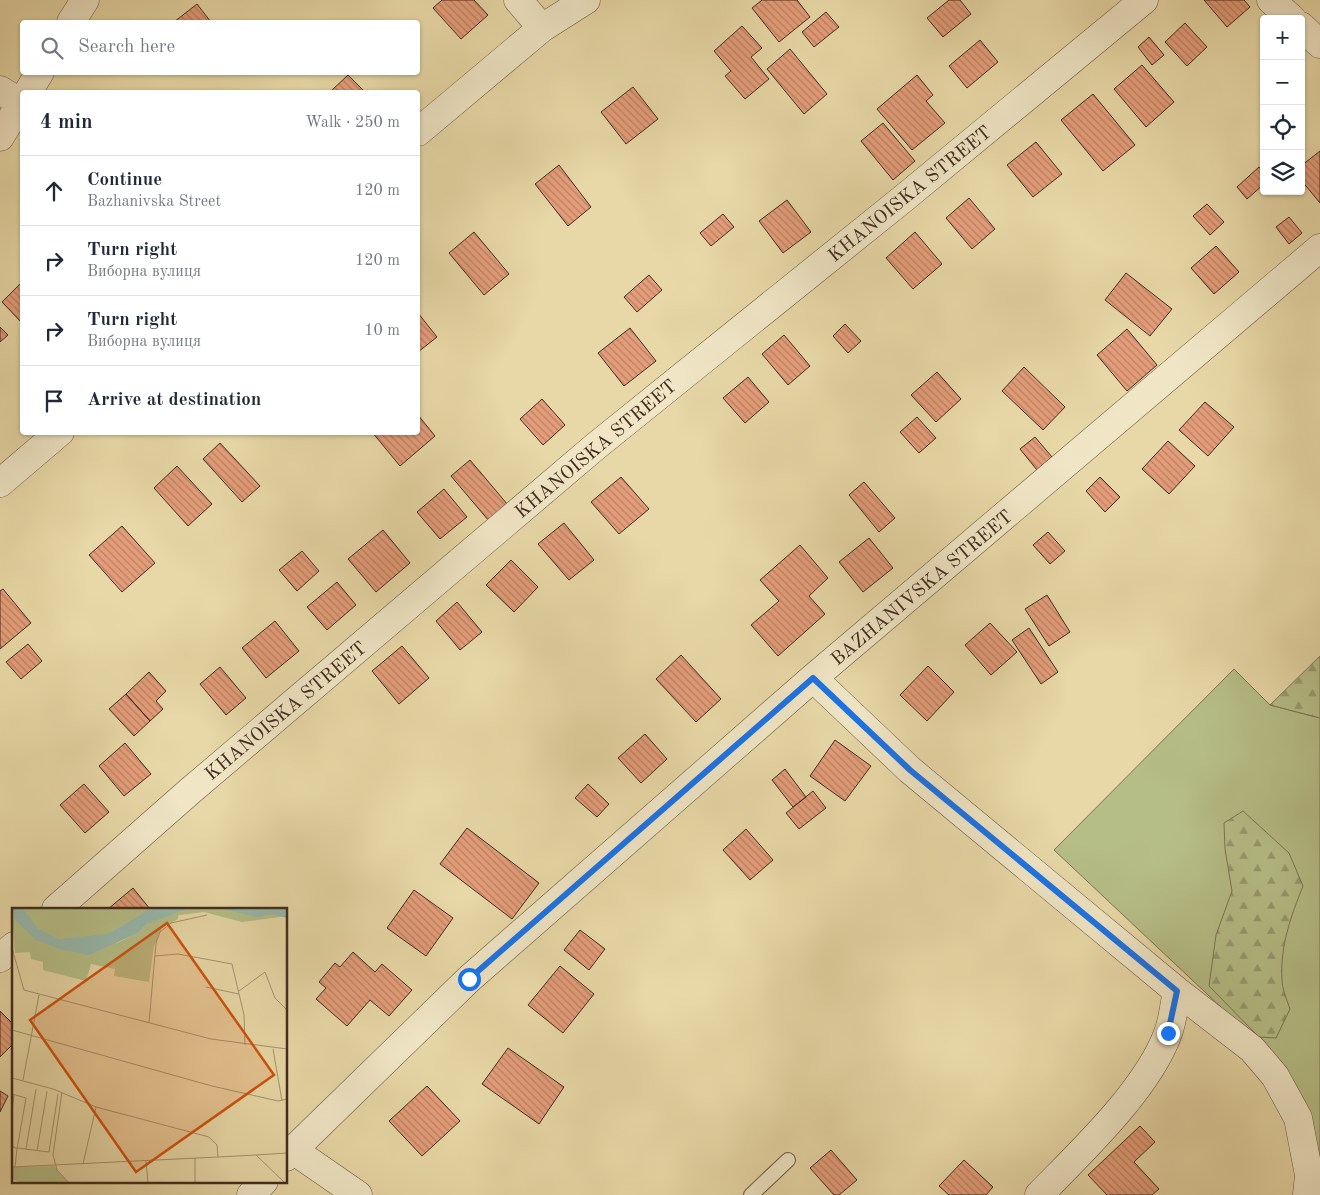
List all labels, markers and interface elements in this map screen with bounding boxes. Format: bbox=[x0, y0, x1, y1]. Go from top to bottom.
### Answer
map controls bbox=[1260, 15, 1305, 195]
button: + bbox=[1260, 15, 1305, 60]
search box bbox=[20, 20, 420, 75]
icon: search bbox=[38, 34, 66, 62]
text: Search here bbox=[78, 38, 175, 57]
button: − bbox=[1260, 60, 1305, 105]
button: locate bbox=[1260, 105, 1305, 150]
text: 4 min bbox=[40, 112, 93, 133]
text: Walk · 250 m bbox=[305, 115, 400, 131]
street label: KHANOISKA STREET bbox=[825, 123, 996, 267]
button: layers bbox=[1260, 150, 1305, 195]
text: Continue bbox=[87, 171, 162, 190]
icon: ahead bbox=[40, 177, 68, 205]
text: 120 m bbox=[355, 183, 400, 199]
text: Bazhanivska Street bbox=[87, 194, 221, 210]
text: Turn right bbox=[87, 241, 177, 260]
icon: right bbox=[40, 247, 68, 275]
text: 120 m bbox=[355, 253, 400, 269]
text: Виборна вулиця bbox=[87, 264, 201, 280]
text: Turn right bbox=[87, 311, 177, 330]
icon: right bbox=[40, 317, 68, 345]
text: 10 m bbox=[364, 323, 400, 339]
text: Виборна вулиця bbox=[87, 334, 201, 350]
street label: KHANOISKA STREET bbox=[512, 377, 681, 523]
icon: arrive bbox=[40, 387, 68, 415]
text: Arrive at destination bbox=[87, 391, 261, 410]
street label: BAZHANIVSKA STREET bbox=[828, 508, 1017, 670]
street label: KHANOISKA STREET bbox=[202, 639, 371, 785]
inset map bbox=[12, 908, 288, 1182]
route start bbox=[458, 968, 481, 991]
route end bbox=[1157, 1022, 1180, 1045]

